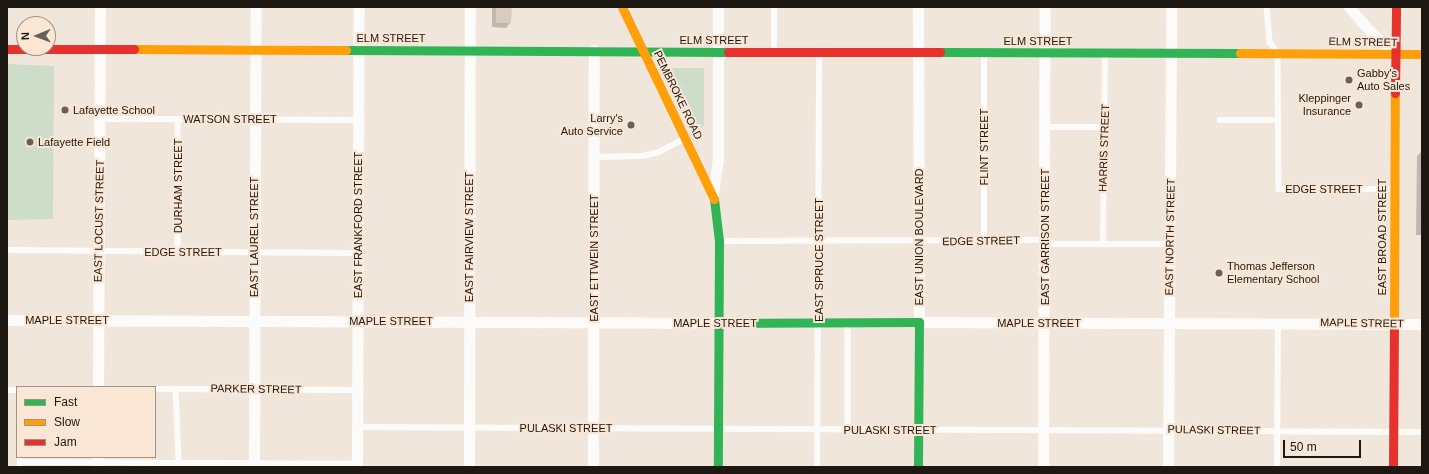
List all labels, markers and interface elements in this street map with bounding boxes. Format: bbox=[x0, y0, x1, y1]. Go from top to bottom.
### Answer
north arrow bbox=[16, 16, 56, 56]
street label: ELM STREET bbox=[356, 31, 426, 45]
text: N bbox=[19, 32, 31, 40]
street label: ELM STREET bbox=[679, 33, 749, 47]
street label: ELM STREET bbox=[1003, 34, 1073, 48]
street label: ELM STREET bbox=[1328, 35, 1398, 49]
street label: PEMBROKE ROAD bbox=[651, 48, 705, 142]
place label: Gabby's Auto Sales bbox=[1357, 67, 1410, 93]
marker: Gabby's Auto Sales bbox=[1344, 75, 1354, 85]
place label: Kleppinger Insurance bbox=[1298, 92, 1351, 118]
marker: Kleppinger Insurance bbox=[1354, 100, 1364, 110]
place label: Lafayette School bbox=[73, 103, 155, 117]
street label: HARRIS STREET bbox=[1096, 104, 1112, 192]
marker: Lafayette School bbox=[60, 105, 70, 115]
street label: FLINT STREET bbox=[977, 108, 991, 186]
street label: WATSON STREET bbox=[183, 112, 277, 126]
place label: Larry's Auto Service bbox=[561, 112, 623, 138]
marker: Larry's Auto Service bbox=[626, 120, 636, 130]
place label: Lafayette Field bbox=[38, 135, 110, 149]
marker: Lafayette Field bbox=[25, 137, 35, 147]
street label: DURHAM STREET bbox=[171, 139, 185, 233]
street label: EAST FRANKFORD STREET bbox=[351, 152, 365, 298]
street label: EAST LOCUST STREET bbox=[91, 159, 107, 283]
street label: EAST UNION BOULEVARD bbox=[912, 168, 926, 306]
street label: EAST GARRISON STREET bbox=[1038, 169, 1052, 305]
street label: EAST FAIRVIEW STREET bbox=[462, 172, 476, 302]
street label: EAST LAUREL STREET bbox=[247, 176, 261, 298]
street label: EAST NORTH STREET bbox=[1162, 178, 1178, 296]
street label: EAST BROAD STREET bbox=[1375, 178, 1389, 296]
street label: EDGE STREET bbox=[1285, 182, 1363, 196]
street label: EAST ETTWEIN STREET bbox=[587, 194, 601, 322]
street label: EAST SPRUCE STREET bbox=[812, 198, 826, 322]
street label: EDGE STREET bbox=[942, 234, 1020, 248]
street label: EDGE STREET bbox=[144, 245, 222, 259]
place label: Thomas Jefferson Elementary School bbox=[1227, 260, 1319, 286]
marker: Thomas Jefferson Elementary School bbox=[1214, 268, 1224, 278]
street label: MAPLE STREET bbox=[25, 313, 109, 327]
street label: MAPLE STREET bbox=[349, 314, 433, 328]
street label: MAPLE STREET bbox=[673, 316, 757, 330]
street label: MAPLE STREET bbox=[997, 316, 1081, 330]
street label: MAPLE STREET bbox=[1320, 316, 1404, 330]
street label: PARKER STREET bbox=[210, 382, 302, 396]
legend bbox=[16, 386, 156, 458]
text: Fast bbox=[54, 395, 77, 409]
text: Slow bbox=[54, 415, 80, 429]
street label: PULASKI STREET bbox=[520, 421, 612, 435]
street label: PULASKI STREET bbox=[844, 423, 936, 437]
street label: PULASKI STREET bbox=[1167, 423, 1261, 437]
scale bar bbox=[1285, 432, 1363, 458]
text: Jam bbox=[54, 435, 77, 449]
text: 50 m bbox=[1290, 440, 1317, 454]

